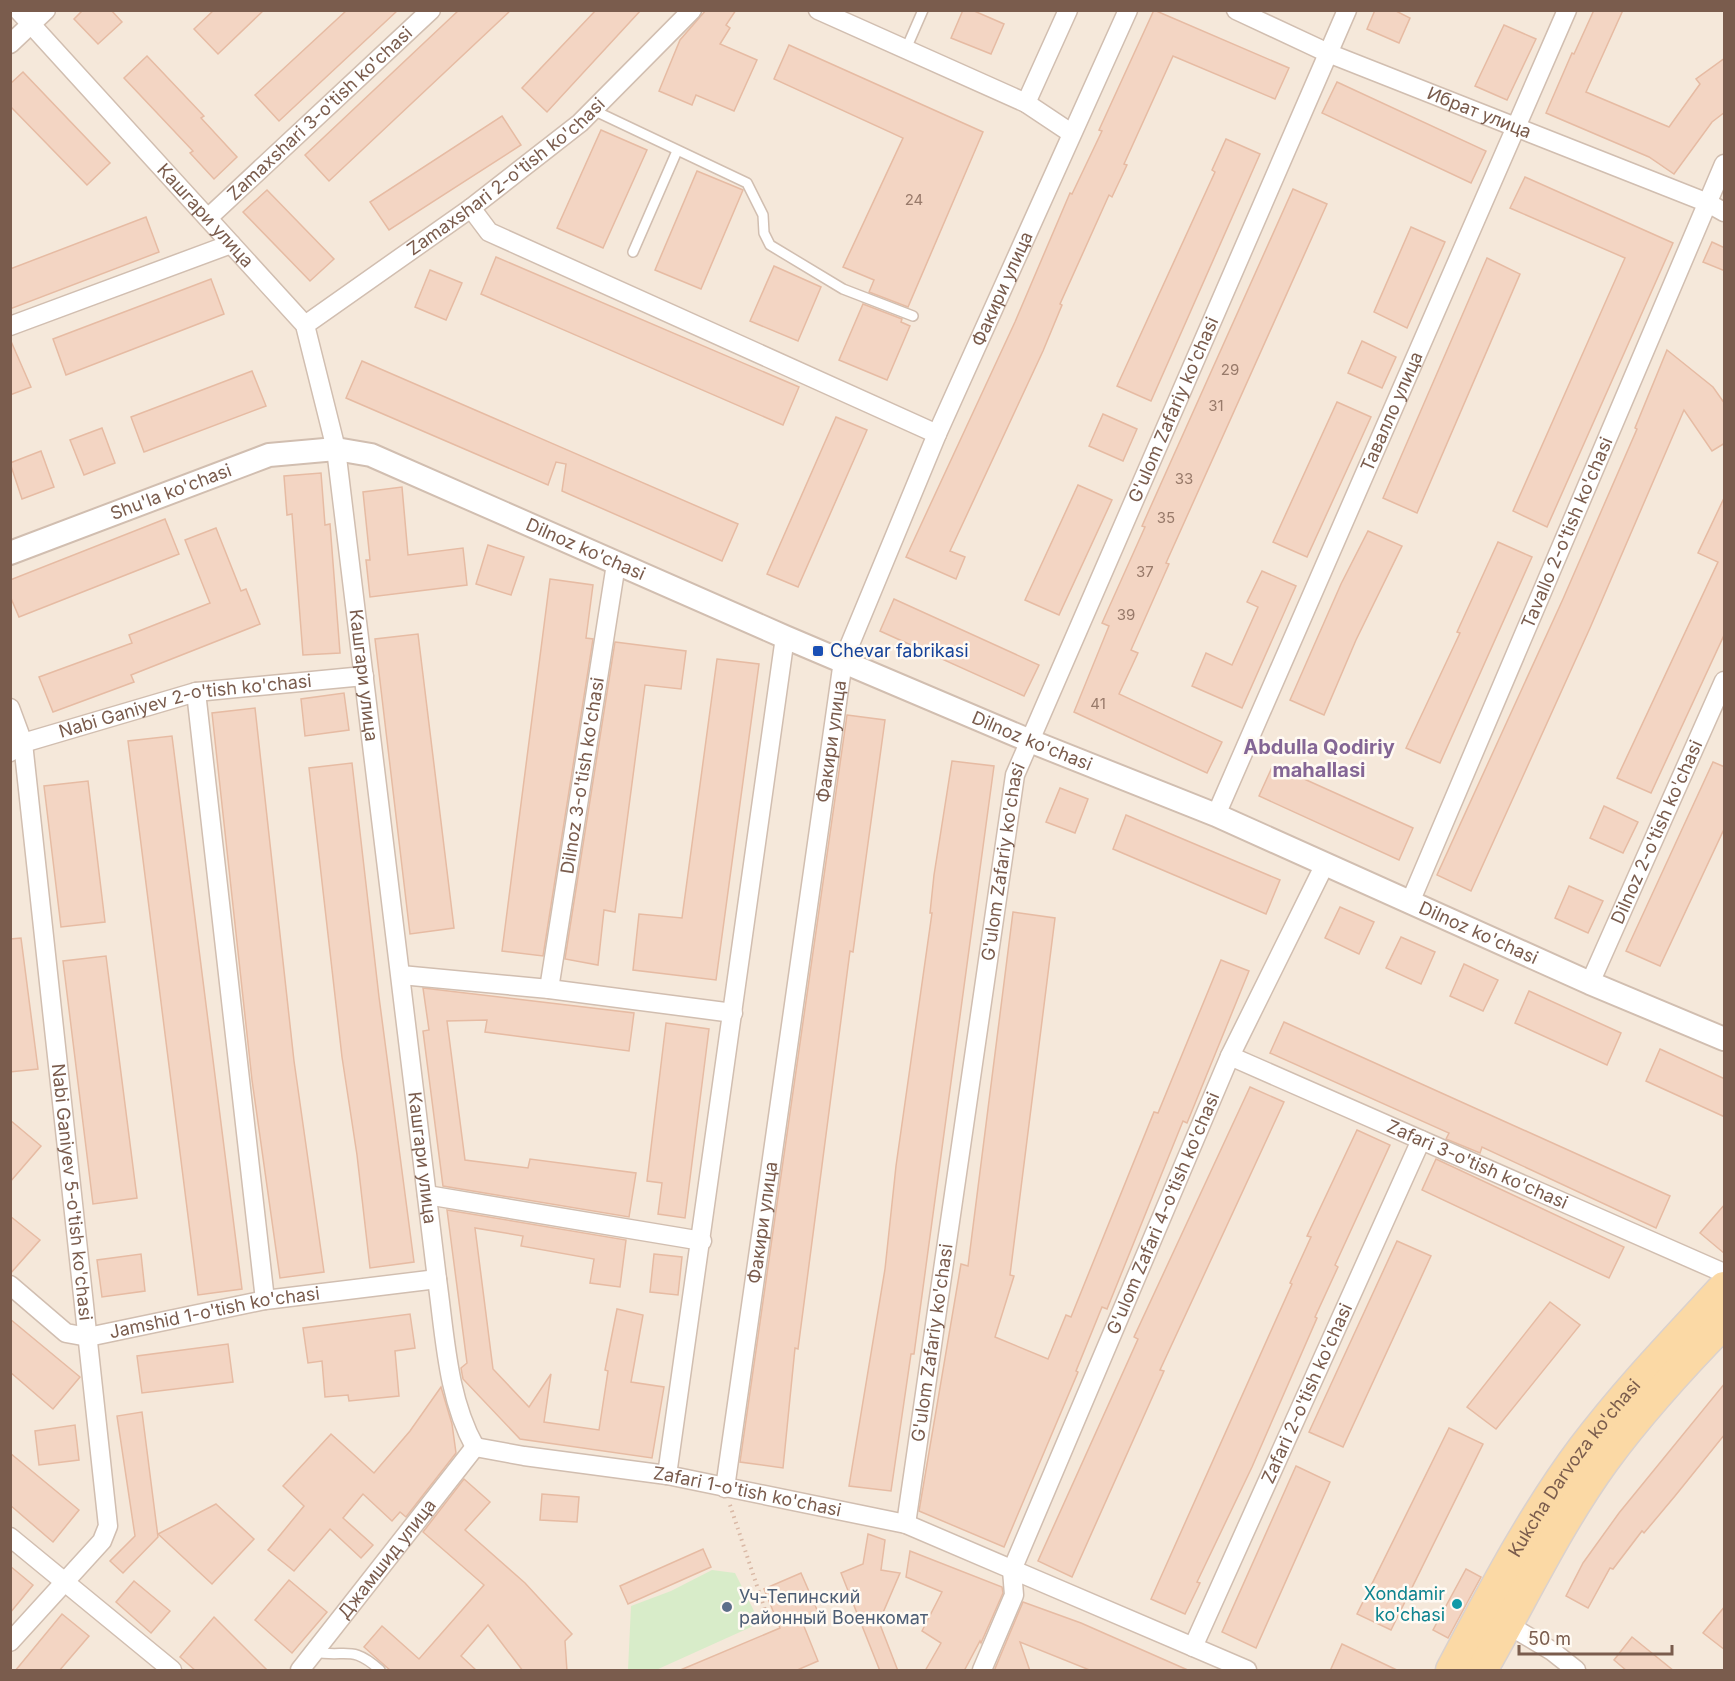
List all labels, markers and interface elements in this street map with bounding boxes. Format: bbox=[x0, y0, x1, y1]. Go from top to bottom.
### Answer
street label: Zamaxshari 3-o'tish ko'chasi bbox=[223, 22, 416, 204]
street label: Ибрат улица bbox=[1424, 82, 1534, 142]
street label: Zamaxshari 2-o'tish ko'chasi bbox=[403, 93, 609, 260]
street label: Кашгари улица bbox=[153, 159, 258, 271]
house number: 24 bbox=[905, 190, 923, 209]
street label: Факири улица bbox=[967, 228, 1037, 349]
street label: G'ulom Zafariy ko'chasi bbox=[1124, 314, 1223, 506]
street label: Тавалло улица bbox=[1356, 348, 1427, 475]
house number: 29 bbox=[1221, 360, 1239, 379]
house number: 31 bbox=[1208, 396, 1224, 415]
street label: Tavallo 2-o'tish ko'chasi bbox=[1517, 434, 1617, 631]
street label: Shu'la ko'chasi bbox=[107, 459, 234, 524]
house number: 33 bbox=[1175, 469, 1193, 488]
house number: 35 bbox=[1157, 508, 1175, 527]
street label: Dilnoz ko'chasi bbox=[523, 513, 649, 584]
house number: 37 bbox=[1136, 562, 1154, 581]
house number: 39 bbox=[1117, 605, 1135, 624]
street label: Кашгари улица bbox=[346, 608, 382, 743]
place label: Chevar fabrikasi bbox=[830, 640, 969, 661]
marker: Chevar fabrikasi bbox=[811, 644, 825, 658]
street label: Nabi Ganiyev 2-o'tish ko'chasi bbox=[56, 670, 313, 742]
street label: Dilnoz 3-o'tish ko'chasi bbox=[556, 676, 608, 875]
street label: Факири улица bbox=[812, 679, 850, 804]
house number: 41 bbox=[1090, 694, 1106, 713]
street label: Dilnoz ko'chasi bbox=[969, 707, 1095, 775]
district label: Abdulla Qodiriy mahallasi bbox=[1243, 735, 1395, 782]
street label: Dilnoz 2-o'tish ko'chasi bbox=[1607, 737, 1706, 927]
street label: G'ulom Zafariy ko'chasi bbox=[977, 759, 1029, 962]
street label: Dilnoz ko'chasi bbox=[1416, 897, 1541, 968]
street label: Nabi Ganiyev 5-o'tish ko'chasi bbox=[48, 1062, 97, 1322]
street label: G'ulom Zafari 4-o'tish ko'chasi bbox=[1102, 1089, 1223, 1338]
street label: Кашгари улица bbox=[404, 1091, 441, 1225]
street label: Zafari 3-o'tish ko'chasi bbox=[1384, 1115, 1571, 1213]
street label: Факири улица bbox=[743, 1160, 781, 1285]
street label: G'ulom Zafariy ko'chasi bbox=[907, 1242, 957, 1443]
street label: Jamshid 1-o'tish ko'chasi bbox=[107, 1282, 321, 1342]
street label: Zafari 2-o'tish ko'chasi bbox=[1257, 1300, 1356, 1487]
street label: Kukcha Darvoza ko'chasi bbox=[1504, 1375, 1645, 1561]
street label: Zafari 1-o'tish ko'chasi bbox=[652, 1462, 843, 1520]
street label: Джамшид улица bbox=[333, 1495, 440, 1623]
place label: Xondamir ko'chasi bbox=[1364, 1583, 1445, 1625]
place label: Уч-Тепинский районный Военкомат bbox=[739, 1586, 929, 1628]
marker: Xondamir ko'chasi bbox=[1450, 1597, 1464, 1611]
marker: Уч-Тепинский районный Военкомат bbox=[720, 1600, 734, 1614]
scale bar bbox=[1519, 1618, 1672, 1656]
text: 50 m bbox=[1528, 1628, 1571, 1649]

